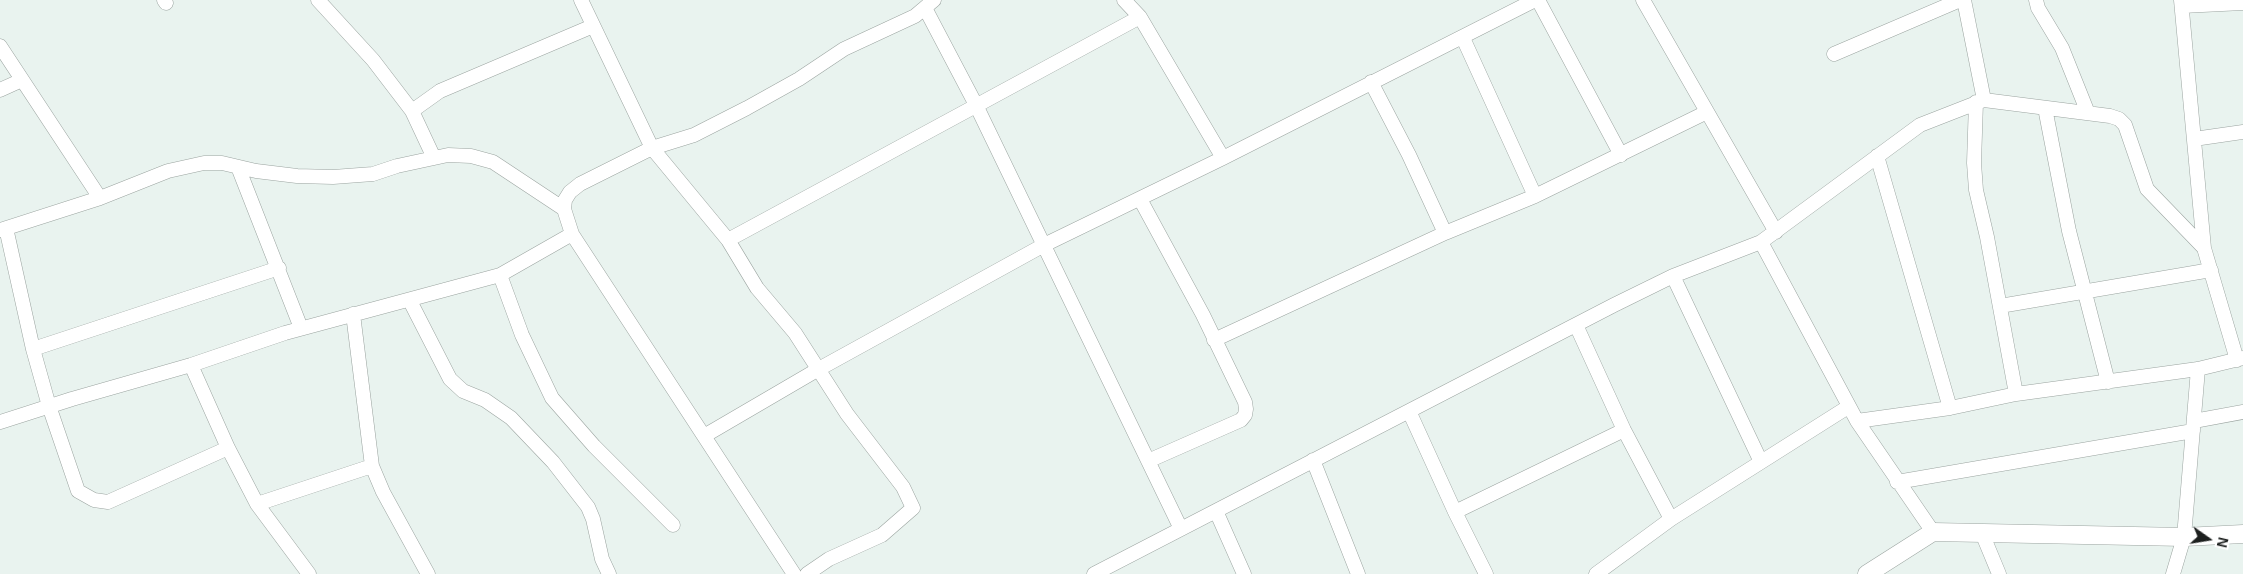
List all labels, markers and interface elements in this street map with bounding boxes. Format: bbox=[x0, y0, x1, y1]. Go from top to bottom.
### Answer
north arrow bbox=[2183, 514, 2233, 564]
text: N bbox=[2214, 536, 2232, 549]

